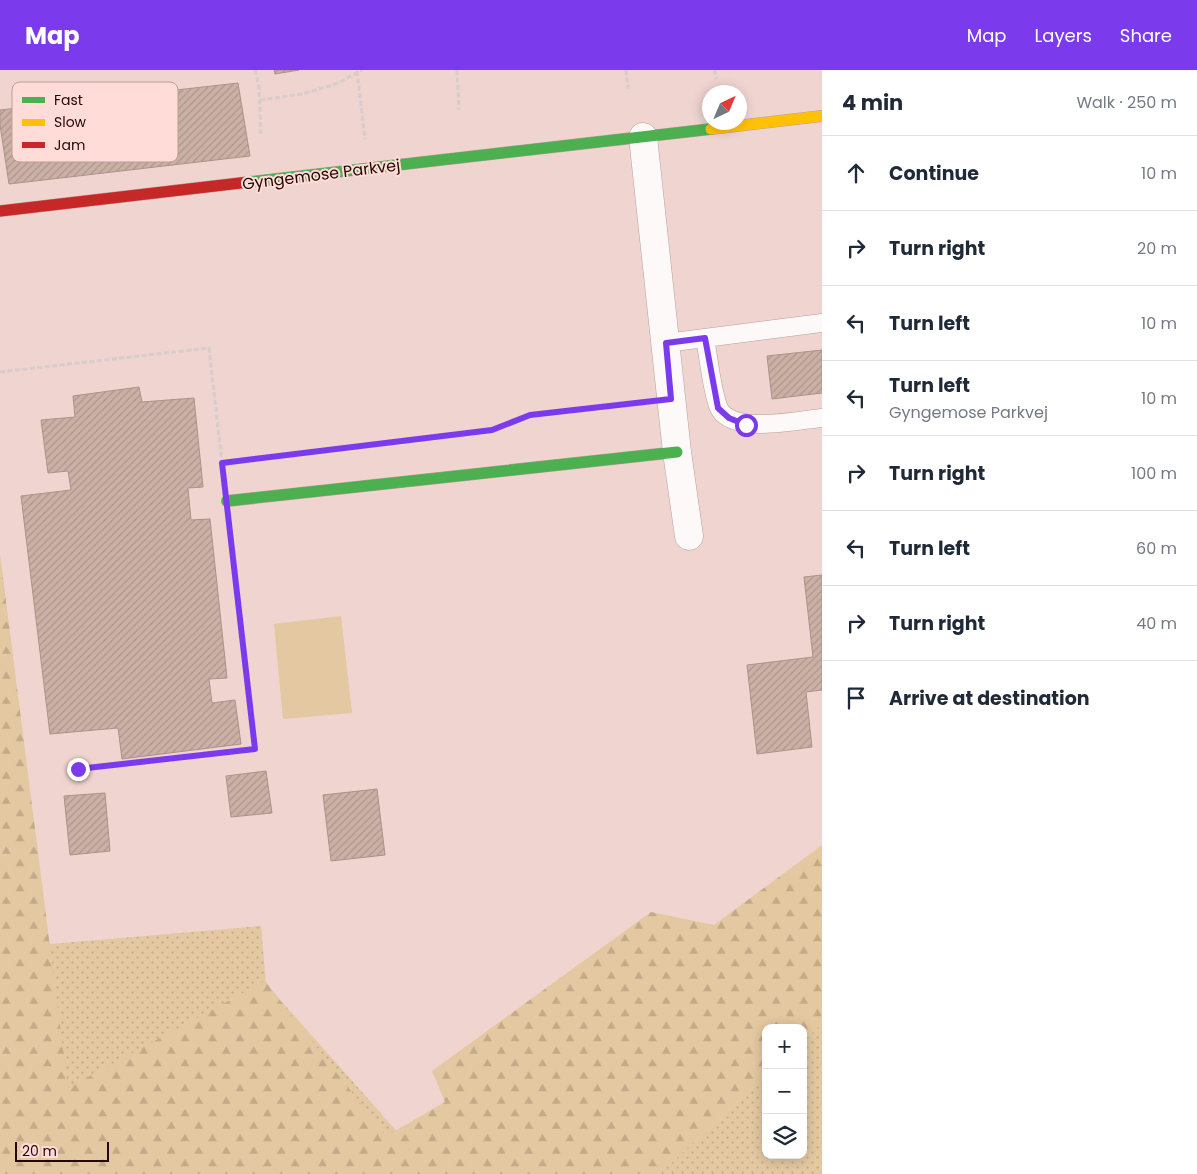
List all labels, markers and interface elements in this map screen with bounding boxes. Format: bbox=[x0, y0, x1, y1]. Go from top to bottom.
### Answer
text: Map bbox=[25, 19, 80, 52]
text: Map bbox=[967, 23, 1007, 48]
text: Layers bbox=[1035, 23, 1092, 48]
text: Share bbox=[1120, 23, 1172, 48]
legend bbox=[12, 82, 178, 162]
north arrow bbox=[702, 85, 747, 130]
text: 4 min bbox=[842, 88, 903, 117]
text: Fast bbox=[54, 90, 83, 110]
text: Walk · 250 m bbox=[1076, 91, 1177, 114]
text: Slow bbox=[54, 112, 87, 132]
text: Jam bbox=[54, 135, 85, 155]
street label: Gyngemose Parkvej bbox=[241, 153, 401, 196]
icon: ahead bbox=[842, 159, 870, 187]
text: Continue bbox=[889, 160, 979, 187]
text: 10 m bbox=[1141, 162, 1177, 185]
icon: right bbox=[842, 234, 870, 262]
text: Turn right bbox=[889, 235, 985, 262]
text: 20 m bbox=[1137, 237, 1177, 260]
icon: left bbox=[842, 309, 870, 337]
text: Turn left bbox=[889, 310, 970, 337]
text: 10 m bbox=[1141, 312, 1177, 335]
text: Turn left bbox=[889, 372, 970, 399]
icon: left bbox=[842, 384, 870, 412]
text: 10 m bbox=[1141, 387, 1177, 410]
text: Gyngemose Parkvej bbox=[889, 401, 1048, 424]
route start bbox=[735, 414, 758, 437]
icon: right bbox=[842, 459, 870, 487]
text: Turn right bbox=[889, 460, 985, 487]
text: 100 m bbox=[1131, 462, 1177, 485]
icon: left bbox=[842, 534, 870, 562]
text: Turn left bbox=[889, 535, 970, 562]
text: 60 m bbox=[1136, 537, 1177, 560]
icon: right bbox=[842, 609, 870, 637]
text: Turn right bbox=[889, 610, 985, 637]
text: 40 m bbox=[1136, 612, 1177, 635]
icon: arrive bbox=[842, 684, 870, 712]
text: Arrive at destination bbox=[889, 685, 1090, 712]
route end bbox=[67, 758, 90, 781]
map controls bbox=[762, 1024, 807, 1159]
button: + bbox=[762, 1024, 807, 1069]
button: − bbox=[762, 1069, 807, 1114]
button: layers bbox=[762, 1114, 807, 1159]
scale bar bbox=[15, 1139, 109, 1162]
text: 20 m bbox=[22, 1141, 57, 1161]

